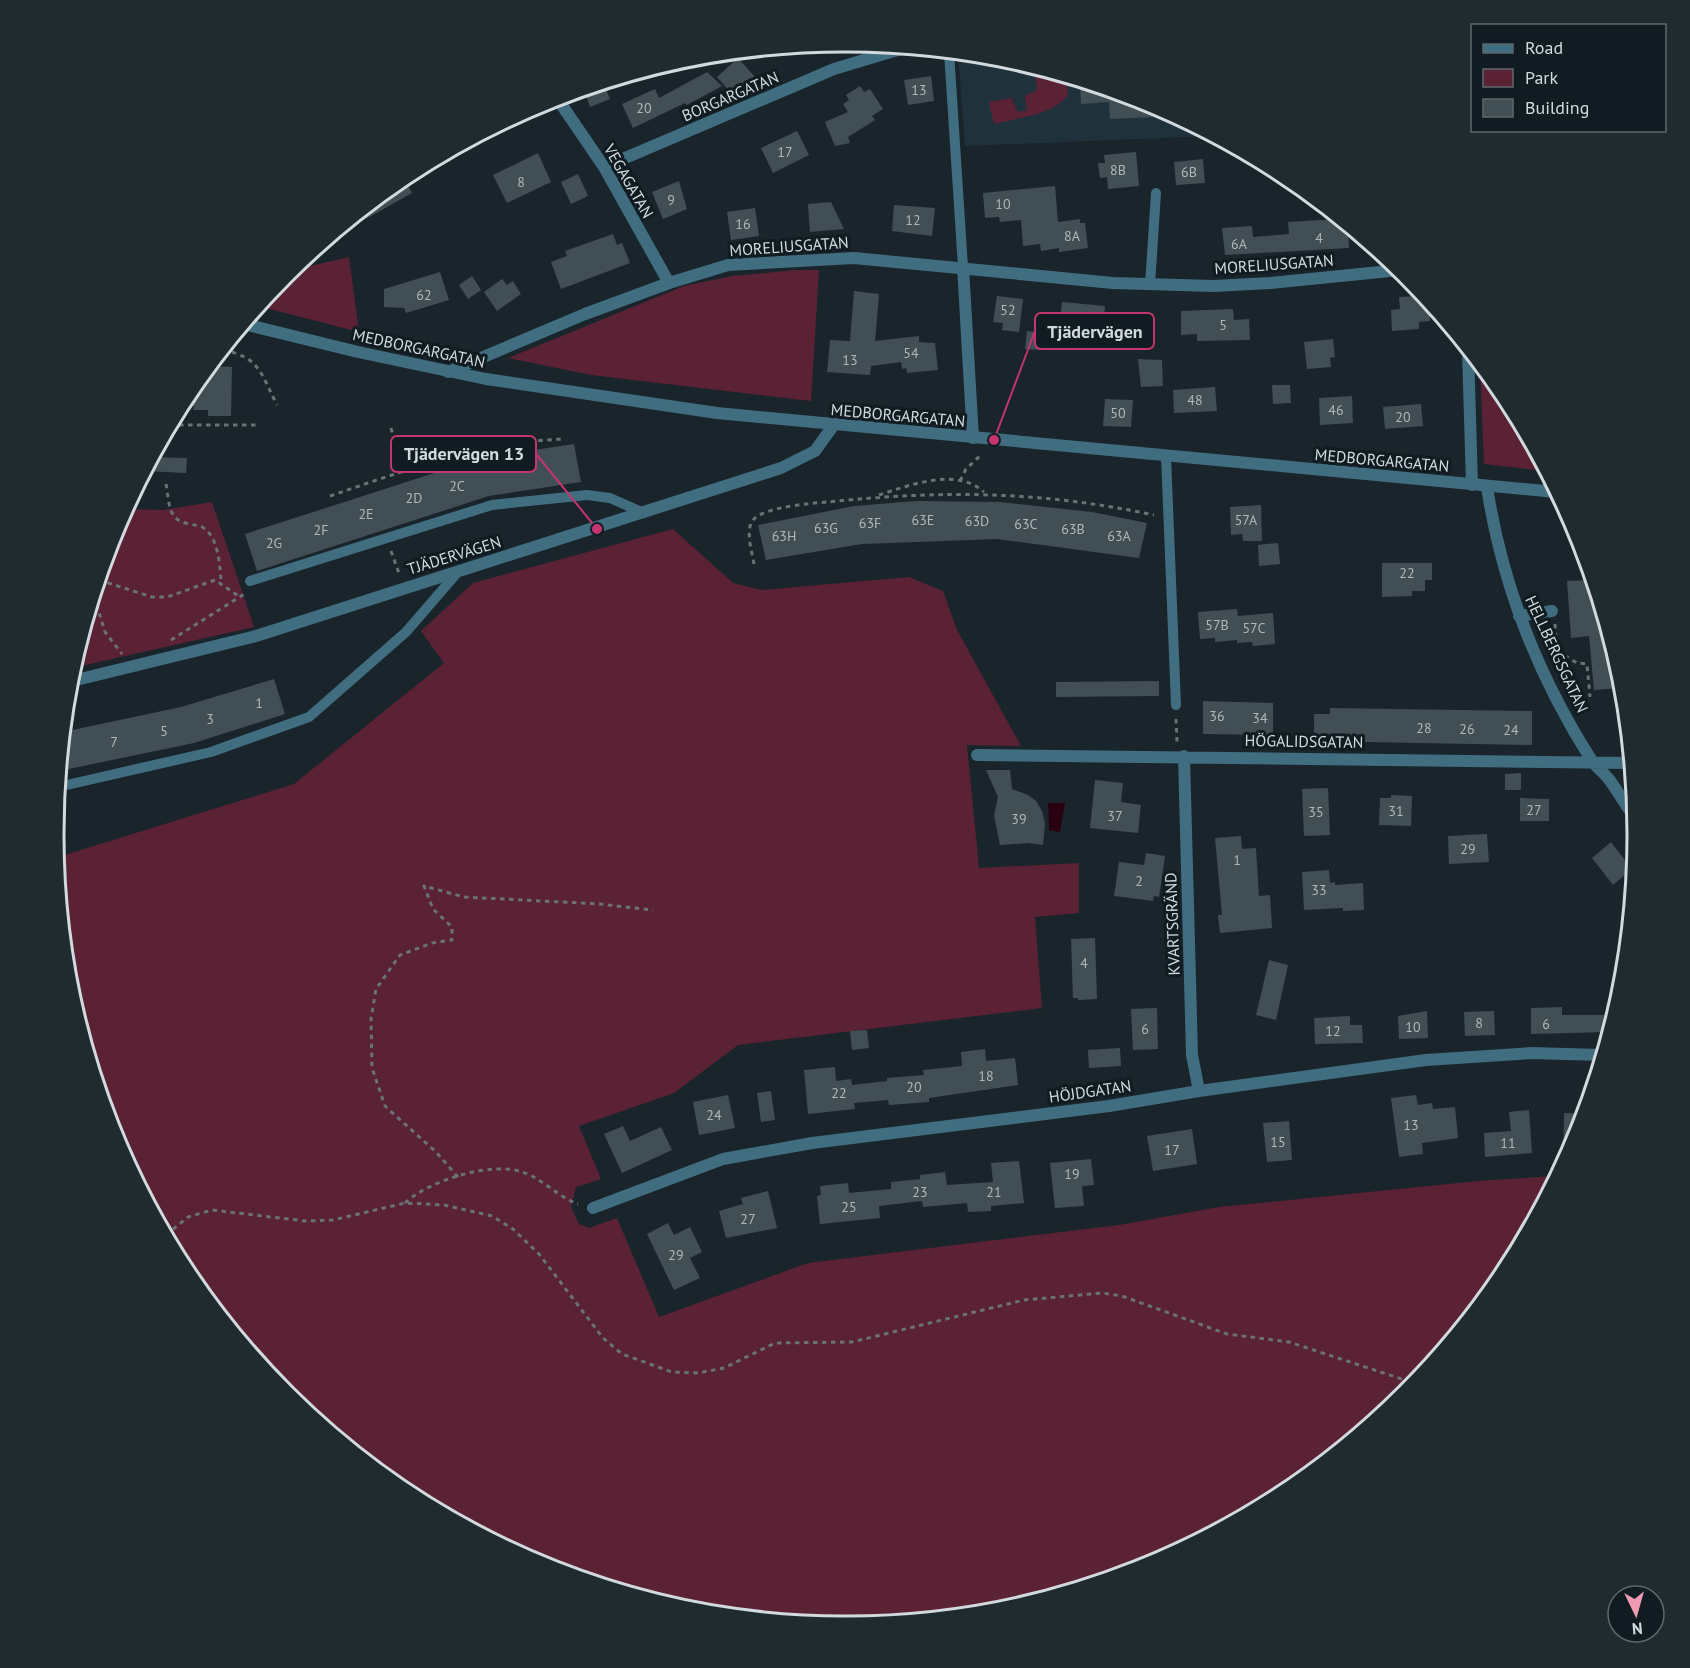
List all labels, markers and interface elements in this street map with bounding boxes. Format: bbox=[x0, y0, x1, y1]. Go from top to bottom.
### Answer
legend bbox=[1471, 24, 1666, 132]
text: Road bbox=[1525, 36, 1563, 59]
text: Park bbox=[1525, 66, 1558, 89]
street label: BORGARGATAN bbox=[679, 67, 781, 125]
house number: 13 bbox=[911, 81, 927, 99]
text: Building bbox=[1525, 96, 1589, 119]
house number: 20 bbox=[636, 99, 652, 117]
street label: VEGAGATAN bbox=[599, 139, 658, 222]
house number: 17 bbox=[777, 143, 793, 161]
house number: 8B bbox=[1110, 161, 1126, 179]
house number: 6B bbox=[1181, 163, 1197, 181]
house number: 8 bbox=[517, 173, 525, 191]
house number: 9 bbox=[667, 191, 675, 209]
house number: 10 bbox=[995, 195, 1011, 213]
house number: 12 bbox=[905, 211, 921, 229]
house number: 16 bbox=[735, 215, 751, 233]
house number: 8A bbox=[1064, 227, 1081, 245]
house number: 4 bbox=[1315, 229, 1323, 247]
street label: MORELIUSGATAN bbox=[729, 232, 849, 260]
house number: 6A bbox=[1231, 235, 1248, 253]
street label: MORELIUSGATAN bbox=[1214, 250, 1334, 278]
house number: 62 bbox=[416, 286, 432, 304]
house number: 52 bbox=[1000, 301, 1016, 319]
callout: Tjädervägen bbox=[1035, 313, 1154, 349]
house number: 5 bbox=[1219, 316, 1227, 334]
text: Tjädervägen bbox=[1047, 320, 1143, 343]
street label: MEDBORGARGATAN bbox=[351, 324, 487, 372]
house number: 54 bbox=[903, 344, 919, 362]
house number: 13 bbox=[842, 351, 858, 369]
house number: 48 bbox=[1187, 391, 1203, 409]
street label: MEDBORGARGATAN bbox=[830, 399, 966, 431]
house number: 46 bbox=[1328, 401, 1344, 419]
house number: 50 bbox=[1110, 404, 1126, 422]
house number: 20 bbox=[1395, 408, 1411, 426]
callout: Tjädervägen 13 bbox=[391, 436, 536, 472]
text: Tjädervägen 13 bbox=[404, 442, 524, 465]
street label: MEDBORGARGATAN bbox=[1314, 444, 1450, 476]
house number: 2C bbox=[449, 477, 465, 495]
house number: 2D bbox=[406, 489, 422, 507]
house number: 2E bbox=[358, 505, 374, 523]
house number: 63E bbox=[912, 511, 934, 529]
house number: 57A bbox=[1235, 511, 1258, 529]
house number: 63D bbox=[965, 512, 989, 530]
house number: 63F bbox=[859, 514, 881, 532]
house number: 63C bbox=[1014, 515, 1038, 533]
house number: 63G bbox=[814, 519, 838, 537]
house number: 63B bbox=[1061, 520, 1085, 538]
house number: 2F bbox=[314, 521, 328, 539]
house number: 63H bbox=[772, 527, 796, 545]
house number: 63A bbox=[1107, 527, 1132, 545]
street label: TJÄDERVÄGEN bbox=[405, 531, 503, 579]
house number: 2G bbox=[266, 534, 282, 552]
house number: 22 bbox=[1399, 564, 1415, 582]
street label: HELLBERGSGATAN bbox=[1521, 592, 1593, 716]
house number: 57B bbox=[1205, 616, 1229, 634]
house number: 57C bbox=[1242, 619, 1266, 637]
house number: 1 bbox=[255, 694, 263, 712]
house number: 36 bbox=[1209, 707, 1225, 725]
house number: 34 bbox=[1252, 709, 1268, 727]
house number: 3 bbox=[206, 710, 214, 728]
house number: 28 bbox=[1416, 719, 1432, 737]
house number: 26 bbox=[1459, 720, 1475, 738]
house number: 24 bbox=[1503, 721, 1519, 739]
house number: 5 bbox=[160, 722, 168, 740]
street label: HÖGALIDSGATAN bbox=[1244, 730, 1364, 752]
house number: 7 bbox=[110, 733, 118, 751]
house number: 27 bbox=[1526, 801, 1542, 819]
house number: 31 bbox=[1388, 802, 1404, 820]
house number: 35 bbox=[1308, 803, 1324, 821]
house number: 37 bbox=[1107, 807, 1123, 825]
house number: 39 bbox=[1011, 810, 1027, 828]
house number: 29 bbox=[1460, 840, 1476, 858]
house number: 1 bbox=[1233, 851, 1241, 869]
house number: 2 bbox=[1135, 872, 1143, 890]
street label: KVARTSGRÄND bbox=[1160, 872, 1184, 976]
house number: 33 bbox=[1311, 881, 1327, 899]
house number: 4 bbox=[1080, 954, 1088, 972]
house number: 8 bbox=[1475, 1014, 1483, 1032]
house number: 6 bbox=[1542, 1015, 1550, 1033]
house number: 10 bbox=[1405, 1018, 1421, 1036]
house number: 6 bbox=[1141, 1020, 1149, 1038]
house number: 12 bbox=[1325, 1022, 1341, 1040]
house number: 18 bbox=[978, 1067, 994, 1085]
street label: HÖJDGATAN bbox=[1048, 1075, 1132, 1107]
house number: 20 bbox=[906, 1078, 922, 1096]
house number: 22 bbox=[831, 1084, 847, 1102]
house number: 24 bbox=[706, 1106, 722, 1124]
house number: 13 bbox=[1403, 1116, 1419, 1134]
house number: 15 bbox=[1270, 1133, 1286, 1151]
house number: 11 bbox=[1500, 1134, 1516, 1152]
house number: 17 bbox=[1164, 1141, 1180, 1159]
house number: 19 bbox=[1064, 1165, 1080, 1183]
house number: 23 bbox=[912, 1183, 928, 1201]
house number: 21 bbox=[986, 1183, 1002, 1201]
house number: 25 bbox=[841, 1198, 857, 1216]
house number: 27 bbox=[740, 1210, 756, 1228]
house number: 29 bbox=[668, 1246, 684, 1264]
north arrow bbox=[1606, 1584, 1666, 1644]
text: N bbox=[1631, 1619, 1643, 1639]

